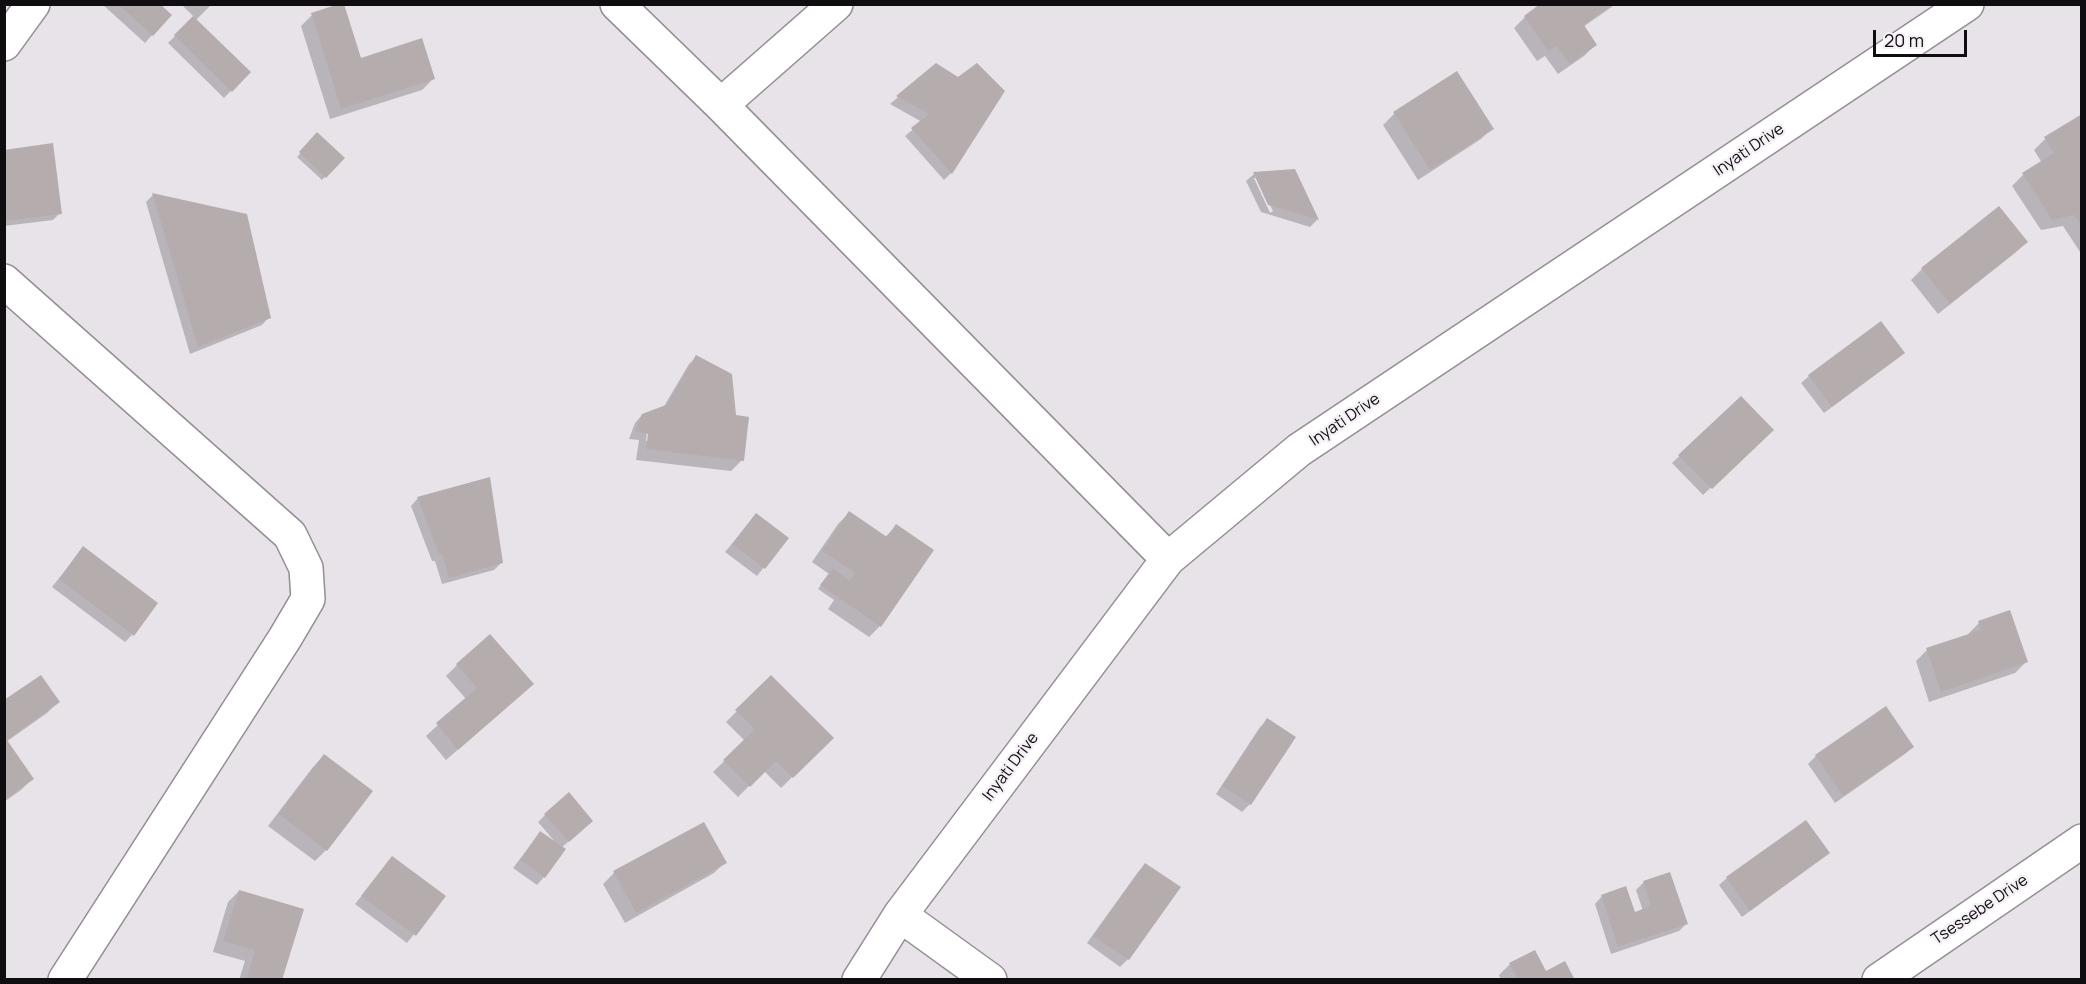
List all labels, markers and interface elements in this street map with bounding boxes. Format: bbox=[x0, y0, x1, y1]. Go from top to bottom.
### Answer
scale bar bbox=[1876, 18, 1970, 56]
text: 20 m bbox=[1884, 28, 1924, 52]
street label: Inyati Drive bbox=[1710, 119, 1788, 181]
street label: Inyati Drive bbox=[1306, 389, 1384, 451]
street label: Inyati Drive bbox=[979, 729, 1043, 805]
street label: Tsessebe Drive bbox=[1928, 871, 2032, 949]

